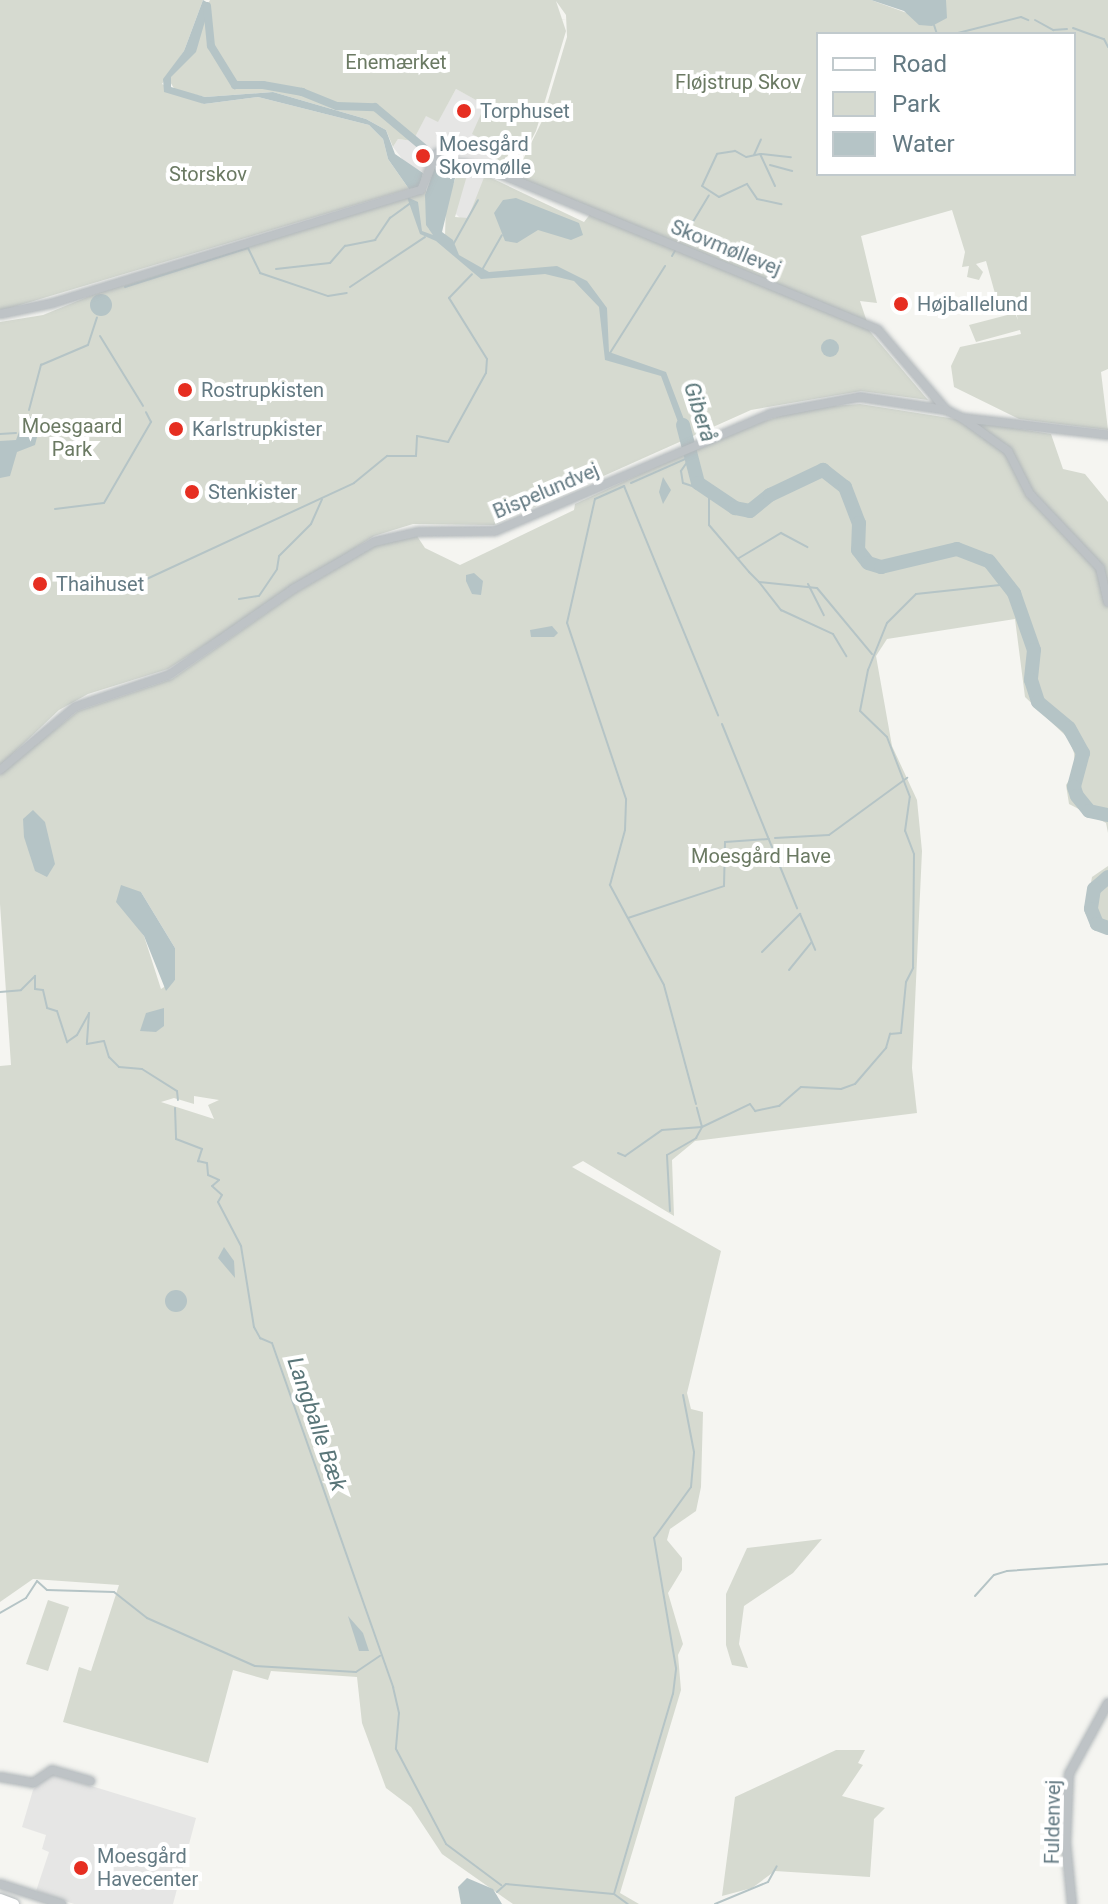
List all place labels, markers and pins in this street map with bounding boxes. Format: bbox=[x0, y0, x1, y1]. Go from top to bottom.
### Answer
place label: Torphuset bbox=[480, 99, 570, 123]
marker: Torphuset bbox=[455, 102, 473, 120]
place label: Moesgård Skovmølle bbox=[439, 132, 531, 179]
marker: Moesgård Skovmølle bbox=[414, 147, 432, 165]
place label: Højballelund bbox=[917, 292, 1028, 316]
marker: Højballelund bbox=[892, 295, 910, 313]
place label: Rostrupkisten bbox=[201, 378, 324, 402]
marker: Rostrupkisten bbox=[176, 381, 194, 399]
place label: Karlstrupkister bbox=[192, 417, 322, 441]
marker: Karlstrupkister bbox=[167, 420, 185, 438]
place label: Stenkister bbox=[208, 480, 297, 504]
marker: Stenkister bbox=[183, 483, 201, 501]
place label: Thaihuset bbox=[56, 572, 144, 596]
marker: Thaihuset bbox=[31, 575, 49, 593]
place label: Moesgård Havecenter bbox=[97, 1844, 198, 1891]
marker: Moesgård Havecenter bbox=[72, 1859, 90, 1877]

